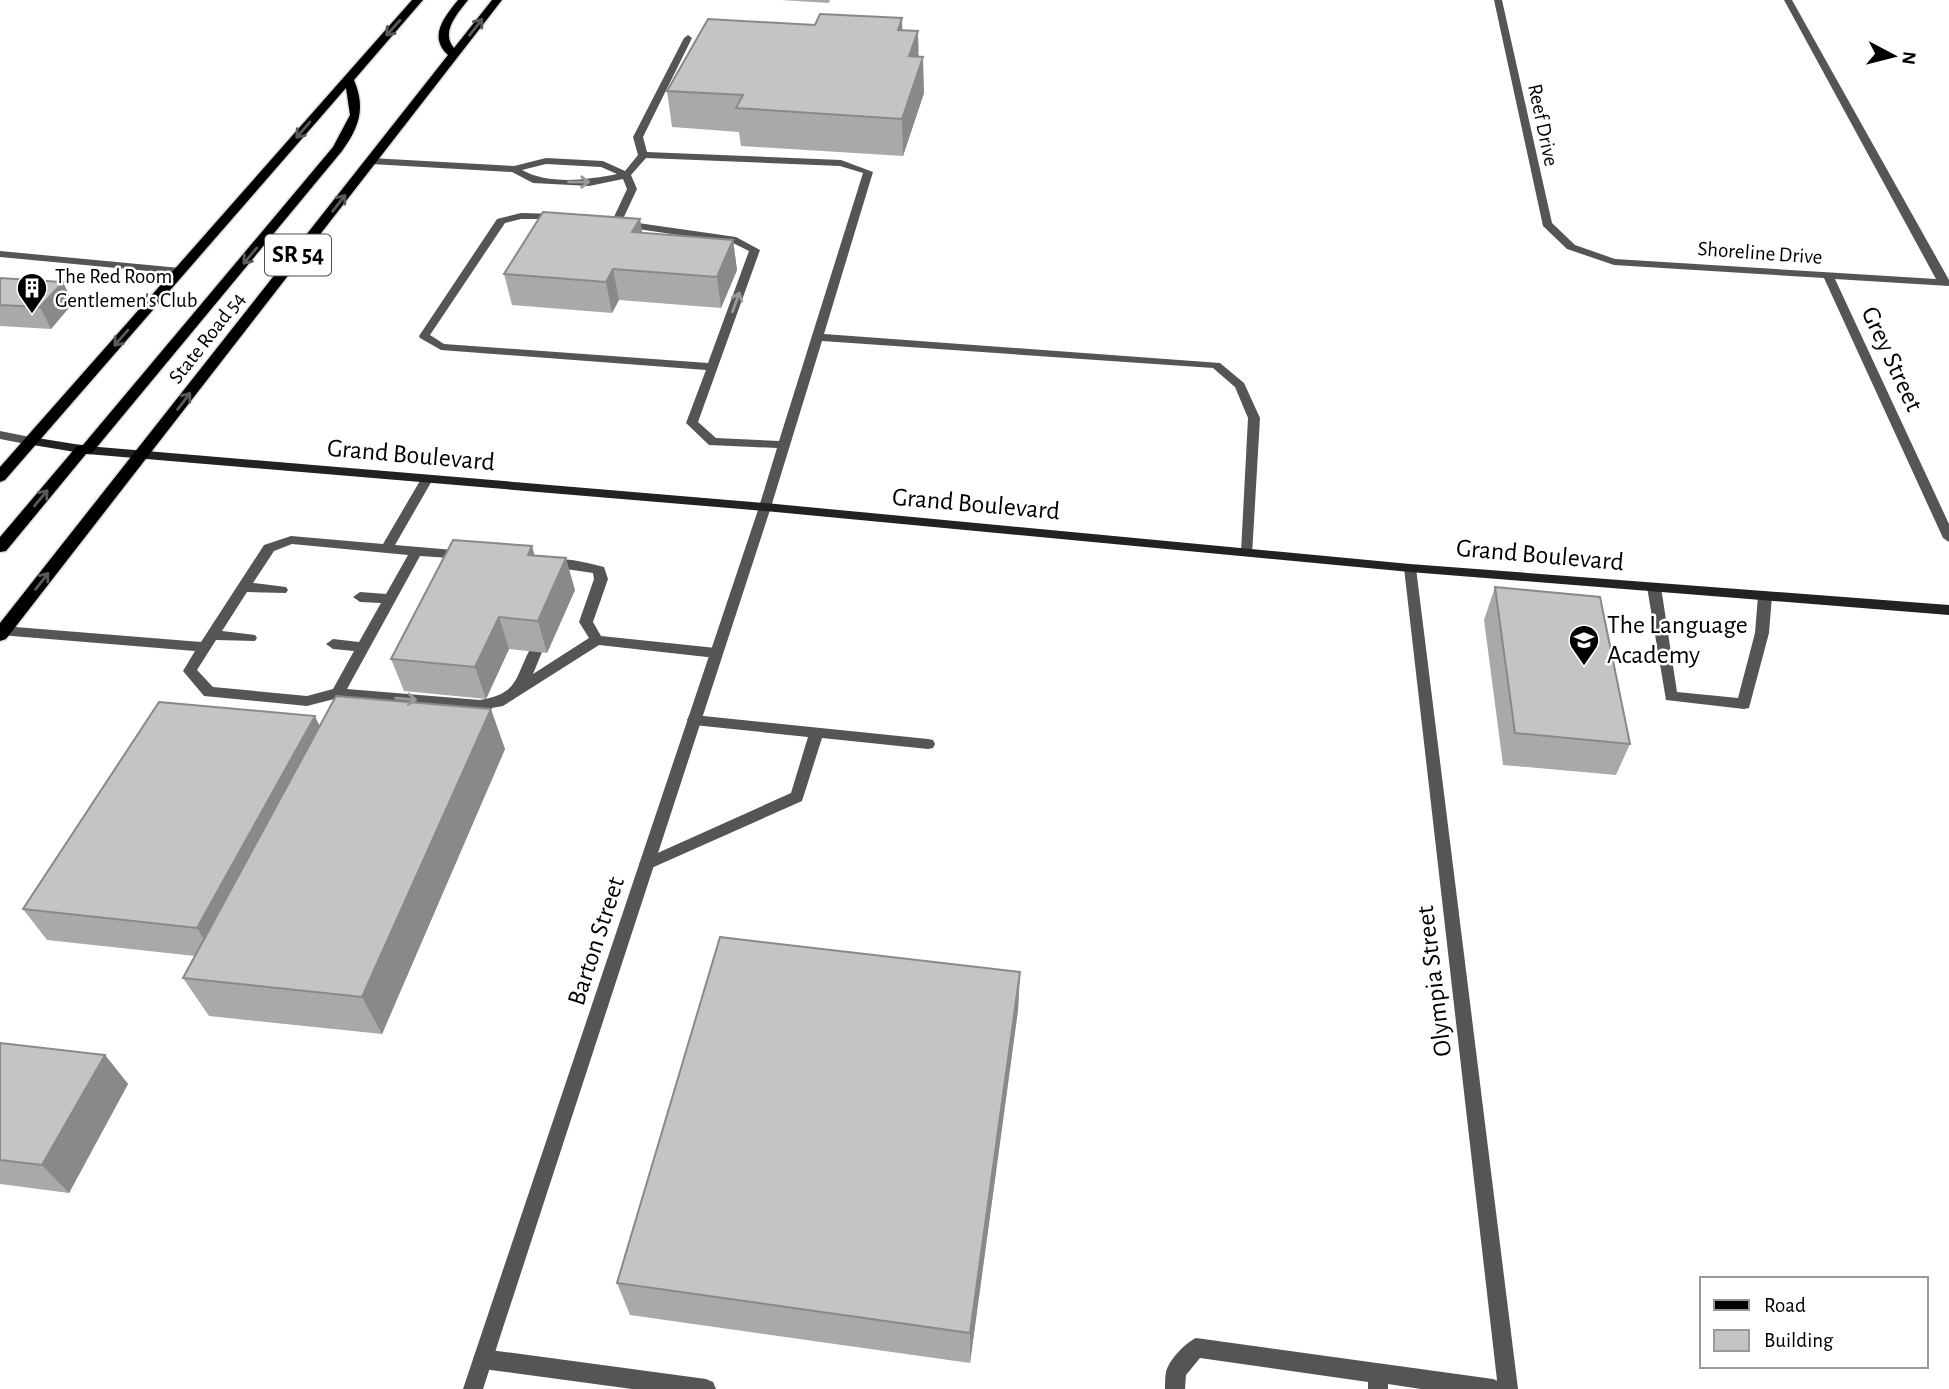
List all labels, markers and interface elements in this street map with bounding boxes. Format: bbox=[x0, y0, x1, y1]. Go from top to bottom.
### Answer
one-way arrow bbox=[385, 19, 401, 37]
one-way arrow bbox=[469, 19, 484, 37]
north arrow bbox=[1858, 21, 1928, 91]
text: N bbox=[1898, 50, 1919, 66]
street label: Reef Drive bbox=[1524, 82, 1562, 168]
one-way arrow bbox=[295, 121, 311, 139]
one-way arrow bbox=[568, 175, 591, 189]
one-way arrow bbox=[332, 194, 347, 212]
road number: SR 54 bbox=[265, 234, 331, 276]
street label: Shoreline Drive bbox=[1697, 238, 1823, 268]
one-way arrow bbox=[242, 246, 258, 264]
place label: The Red Room Gentlemen's Club bbox=[55, 266, 198, 311]
building icon: The Red Room Gentlemen's Club bbox=[15, 271, 49, 315]
street label: State Road 54 bbox=[165, 288, 249, 388]
one-way arrow bbox=[731, 292, 743, 314]
street label: Grey Street bbox=[1857, 303, 1927, 415]
one-way arrow bbox=[113, 329, 129, 347]
one-way arrow bbox=[176, 392, 191, 411]
street label: Grand Boulevard bbox=[326, 435, 496, 475]
street label: Grand Boulevard bbox=[891, 484, 1061, 524]
one-way arrow bbox=[33, 490, 49, 508]
street label: Grand Boulevard bbox=[1455, 535, 1625, 575]
one-way arrow bbox=[35, 572, 50, 591]
place label: The Language Academy bbox=[1607, 612, 1748, 668]
school or university icon: The Language Academy bbox=[1567, 623, 1601, 667]
one-way arrow bbox=[394, 693, 417, 706]
street label: Barton Street bbox=[563, 874, 629, 1008]
street label: Olympia Street bbox=[1412, 904, 1456, 1058]
legend bbox=[1700, 1277, 1928, 1368]
text: Road bbox=[1764, 1295, 1806, 1316]
text: Building bbox=[1764, 1330, 1834, 1351]

